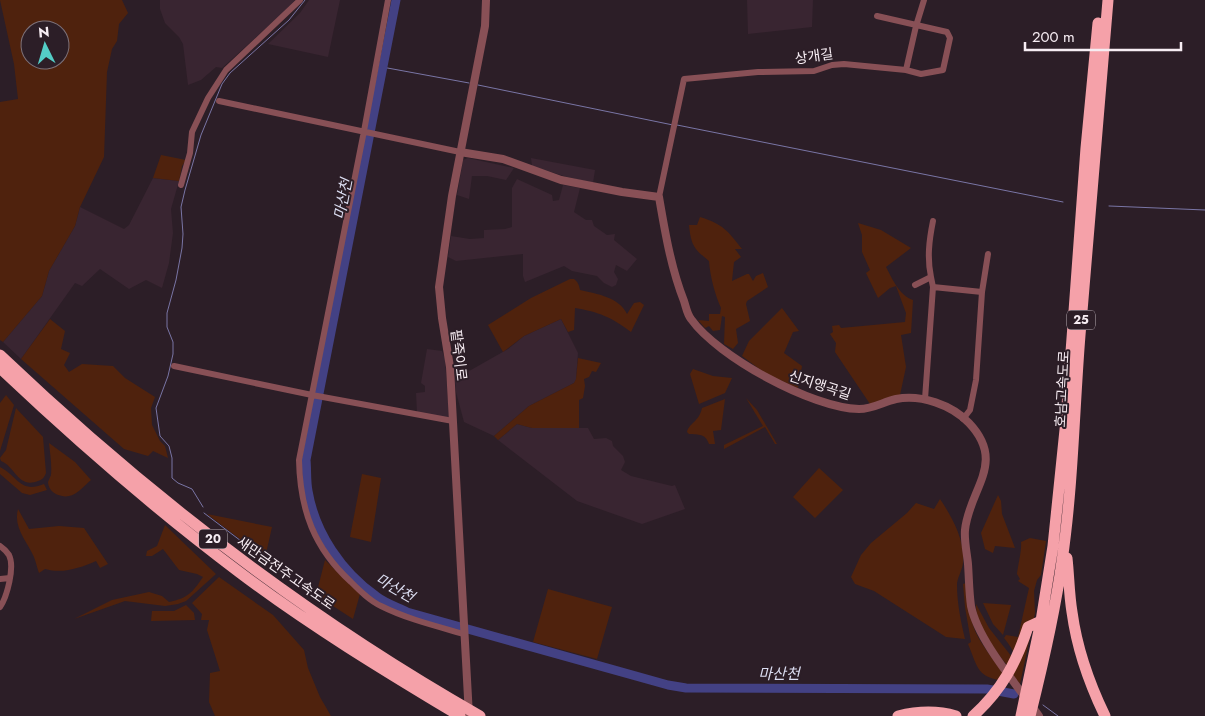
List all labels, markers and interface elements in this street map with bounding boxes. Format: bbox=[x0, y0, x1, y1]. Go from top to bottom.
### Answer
north arrow bbox=[20, 20, 70, 70]
scale bar bbox=[1025, 20, 1181, 52]
text: N bbox=[37, 22, 50, 42]
text: 200 m bbox=[1032, 26, 1075, 48]
street label: 상개길 bbox=[793, 43, 835, 69]
water label: 마산천 bbox=[328, 174, 358, 221]
road number: 25 bbox=[1067, 310, 1095, 330]
street label: 팥죽이로 bbox=[446, 328, 472, 382]
street label: 호남고속도로 bbox=[1050, 350, 1074, 428]
street label: 신지앵곡길 bbox=[786, 366, 854, 404]
road number: 20 bbox=[199, 530, 227, 548]
street label: 새만금전주고속도로 bbox=[233, 532, 339, 615]
water label: 마산천 bbox=[372, 568, 420, 609]
water label: 마산천 bbox=[758, 663, 802, 685]

